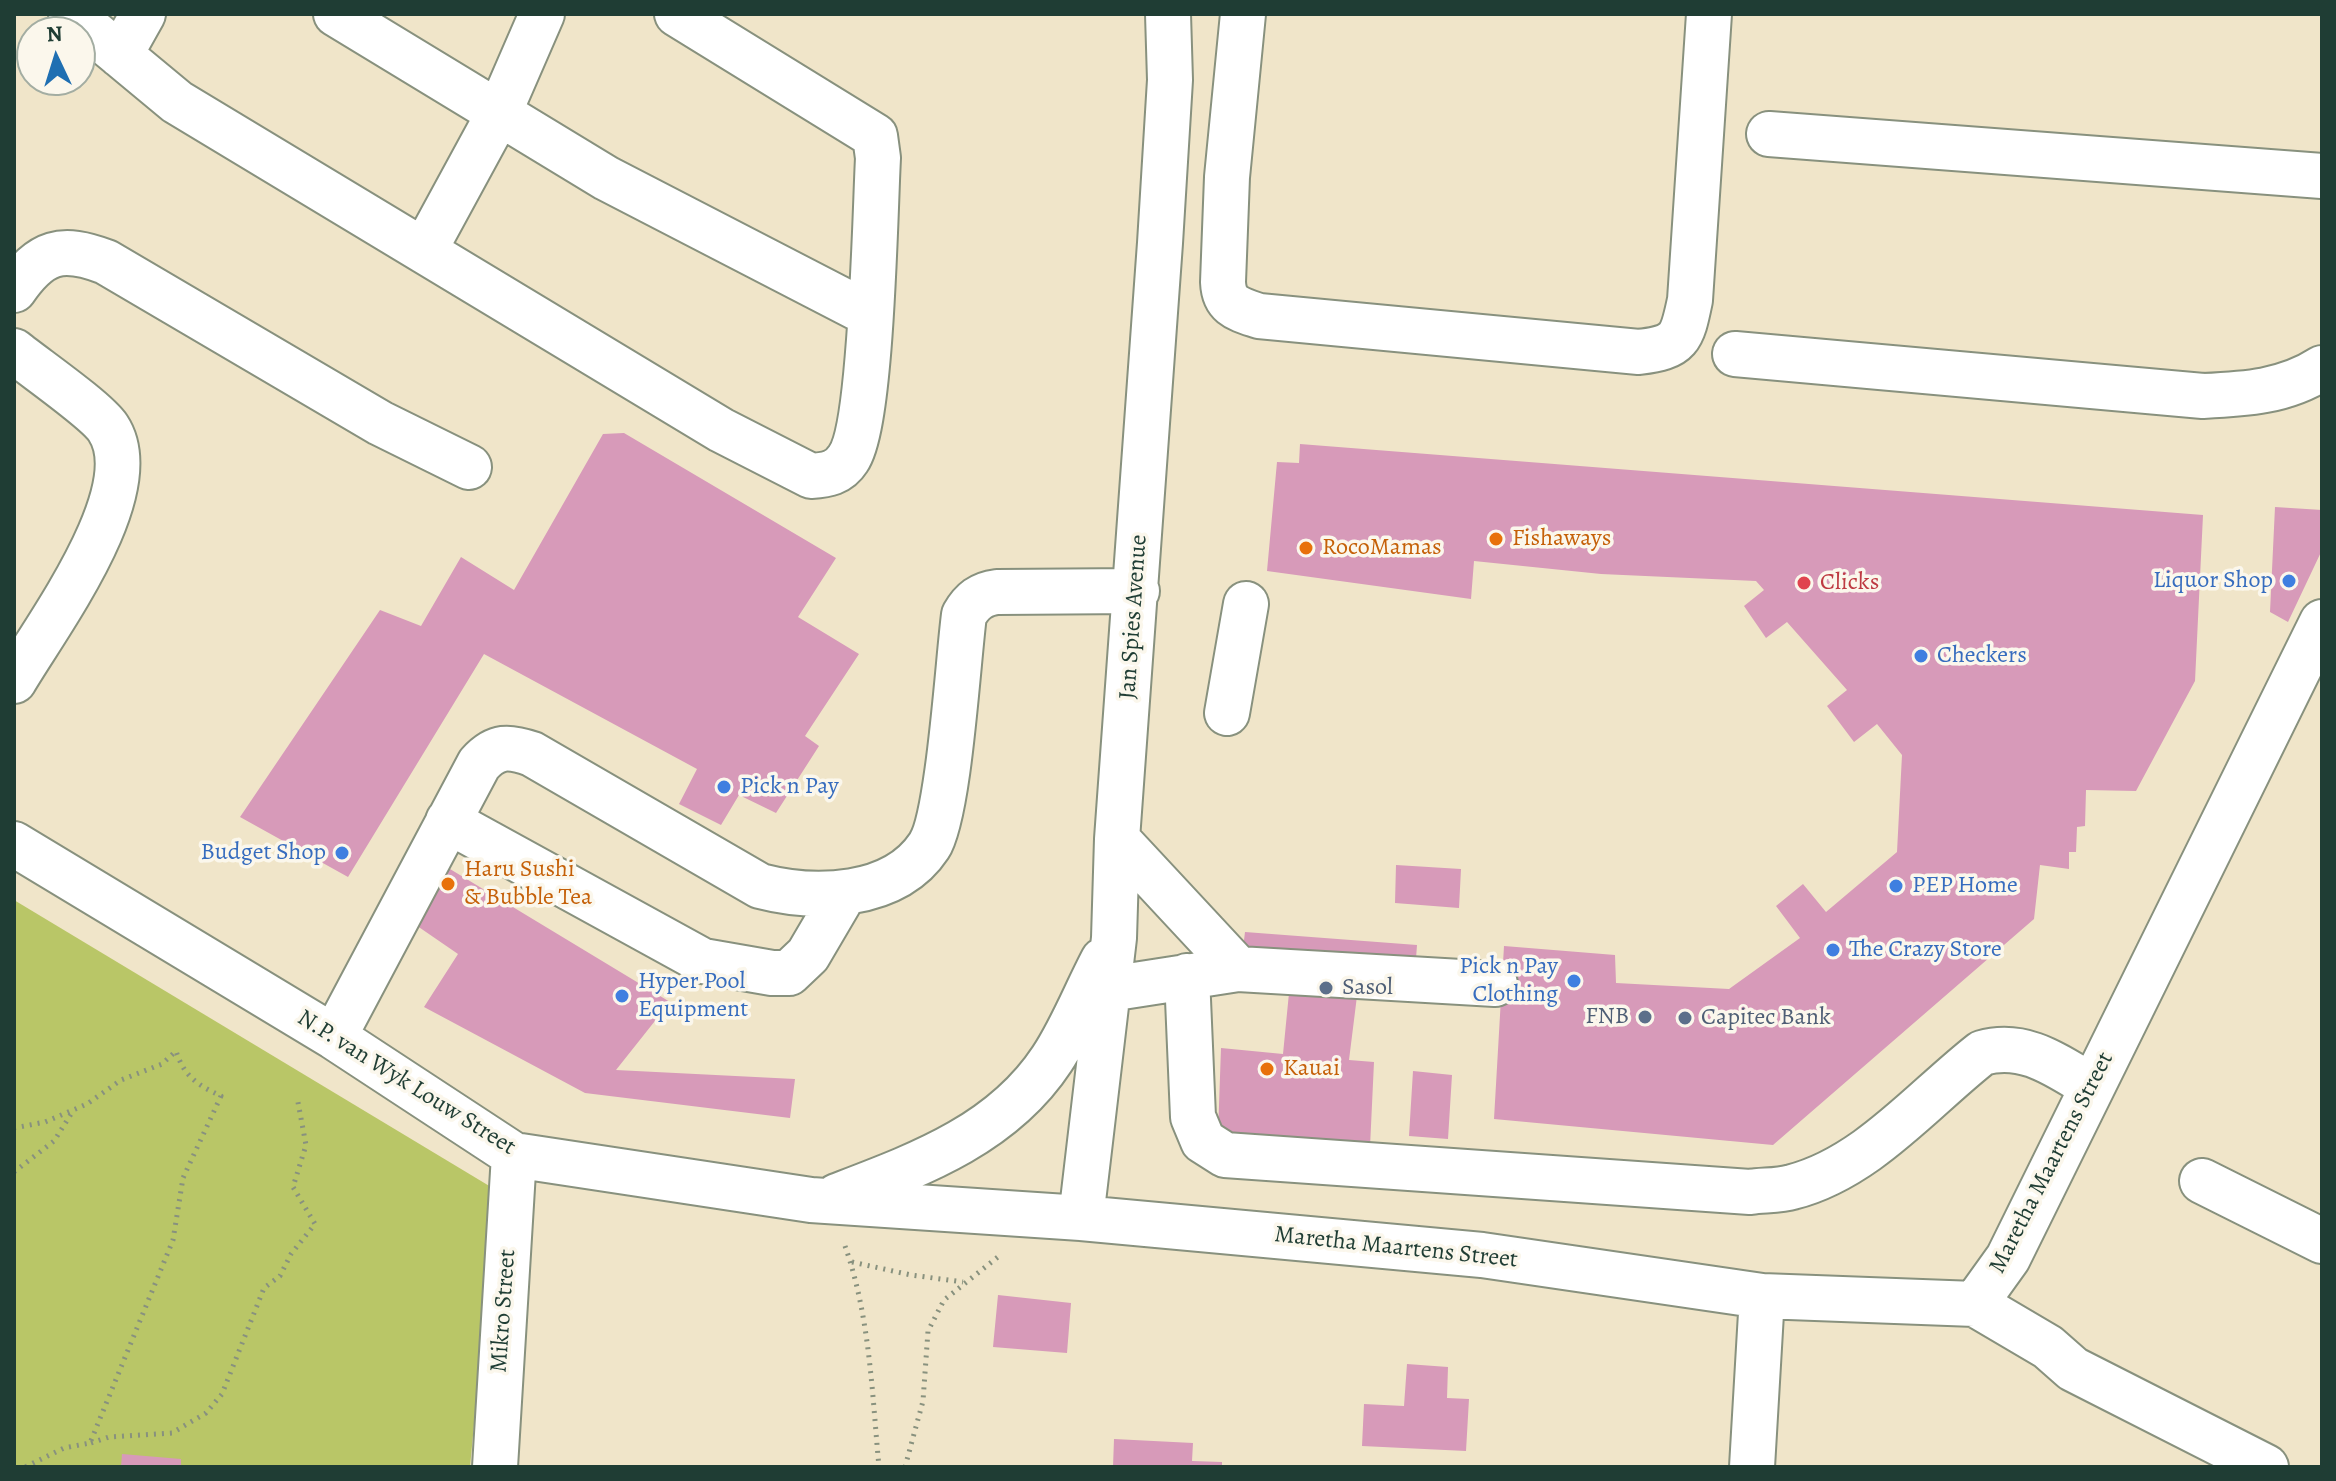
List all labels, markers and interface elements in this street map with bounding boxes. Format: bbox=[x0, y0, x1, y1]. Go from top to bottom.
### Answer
north arrow bbox=[16, 16, 96, 96]
text: N bbox=[45, 19, 64, 50]
place label: Fishaways bbox=[1512, 525, 1611, 553]
marker: Fishaways bbox=[1487, 530, 1505, 548]
street label: Jan Spies Avenue bbox=[1114, 534, 1154, 700]
place label: RocoMamas bbox=[1322, 534, 1442, 562]
marker: RocoMamas bbox=[1297, 539, 1315, 557]
place label: Liquor Shop bbox=[2153, 567, 2273, 595]
place label: Clicks bbox=[1820, 569, 1879, 597]
marker: Liquor Shop bbox=[2280, 572, 2298, 590]
marker: Clicks bbox=[1795, 574, 1813, 592]
place label: Checkers bbox=[1937, 642, 2027, 670]
marker: Checkers bbox=[1912, 647, 1930, 665]
place label: Pick n Pay bbox=[740, 773, 839, 801]
marker: Pick n Pay bbox=[715, 778, 733, 796]
place label: Budget Shop bbox=[200, 839, 326, 867]
marker: Budget Shop bbox=[333, 844, 351, 862]
place label: Haru Sushi & Bubble Tea bbox=[464, 856, 592, 912]
place label: PEP Home bbox=[1912, 872, 2018, 900]
marker: Haru Sushi & Bubble Tea bbox=[439, 875, 457, 893]
marker: PEP Home bbox=[1887, 877, 1905, 895]
place label: The Crazy Store bbox=[1849, 936, 2002, 964]
marker: The Crazy Store bbox=[1824, 941, 1842, 959]
place label: Pick n Pay Clothing bbox=[1459, 953, 1558, 1009]
place label: Hyper Pool Equipment bbox=[638, 968, 748, 1024]
marker: Pick n Pay Clothing bbox=[1565, 972, 1583, 990]
place label: Sasol bbox=[1342, 974, 1393, 1002]
marker: Sasol bbox=[1317, 979, 1335, 997]
marker: Hyper Pool Equipment bbox=[613, 987, 631, 1005]
place label: FNB bbox=[1585, 1003, 1629, 1031]
street label: N.P. van Wyk Louw Street bbox=[291, 1004, 521, 1162]
place label: Capitec Bank bbox=[1701, 1004, 1831, 1032]
marker: FNB bbox=[1636, 1008, 1654, 1026]
marker: Capitec Bank bbox=[1676, 1009, 1694, 1027]
street label: Maretha Maartens Street bbox=[1984, 1048, 2120, 1278]
place label: Kauai bbox=[1283, 1055, 1340, 1083]
marker: Kauai bbox=[1258, 1060, 1276, 1078]
street label: Maretha Maartens Street bbox=[1273, 1221, 1519, 1275]
street label: Mikro Street bbox=[485, 1248, 523, 1374]

